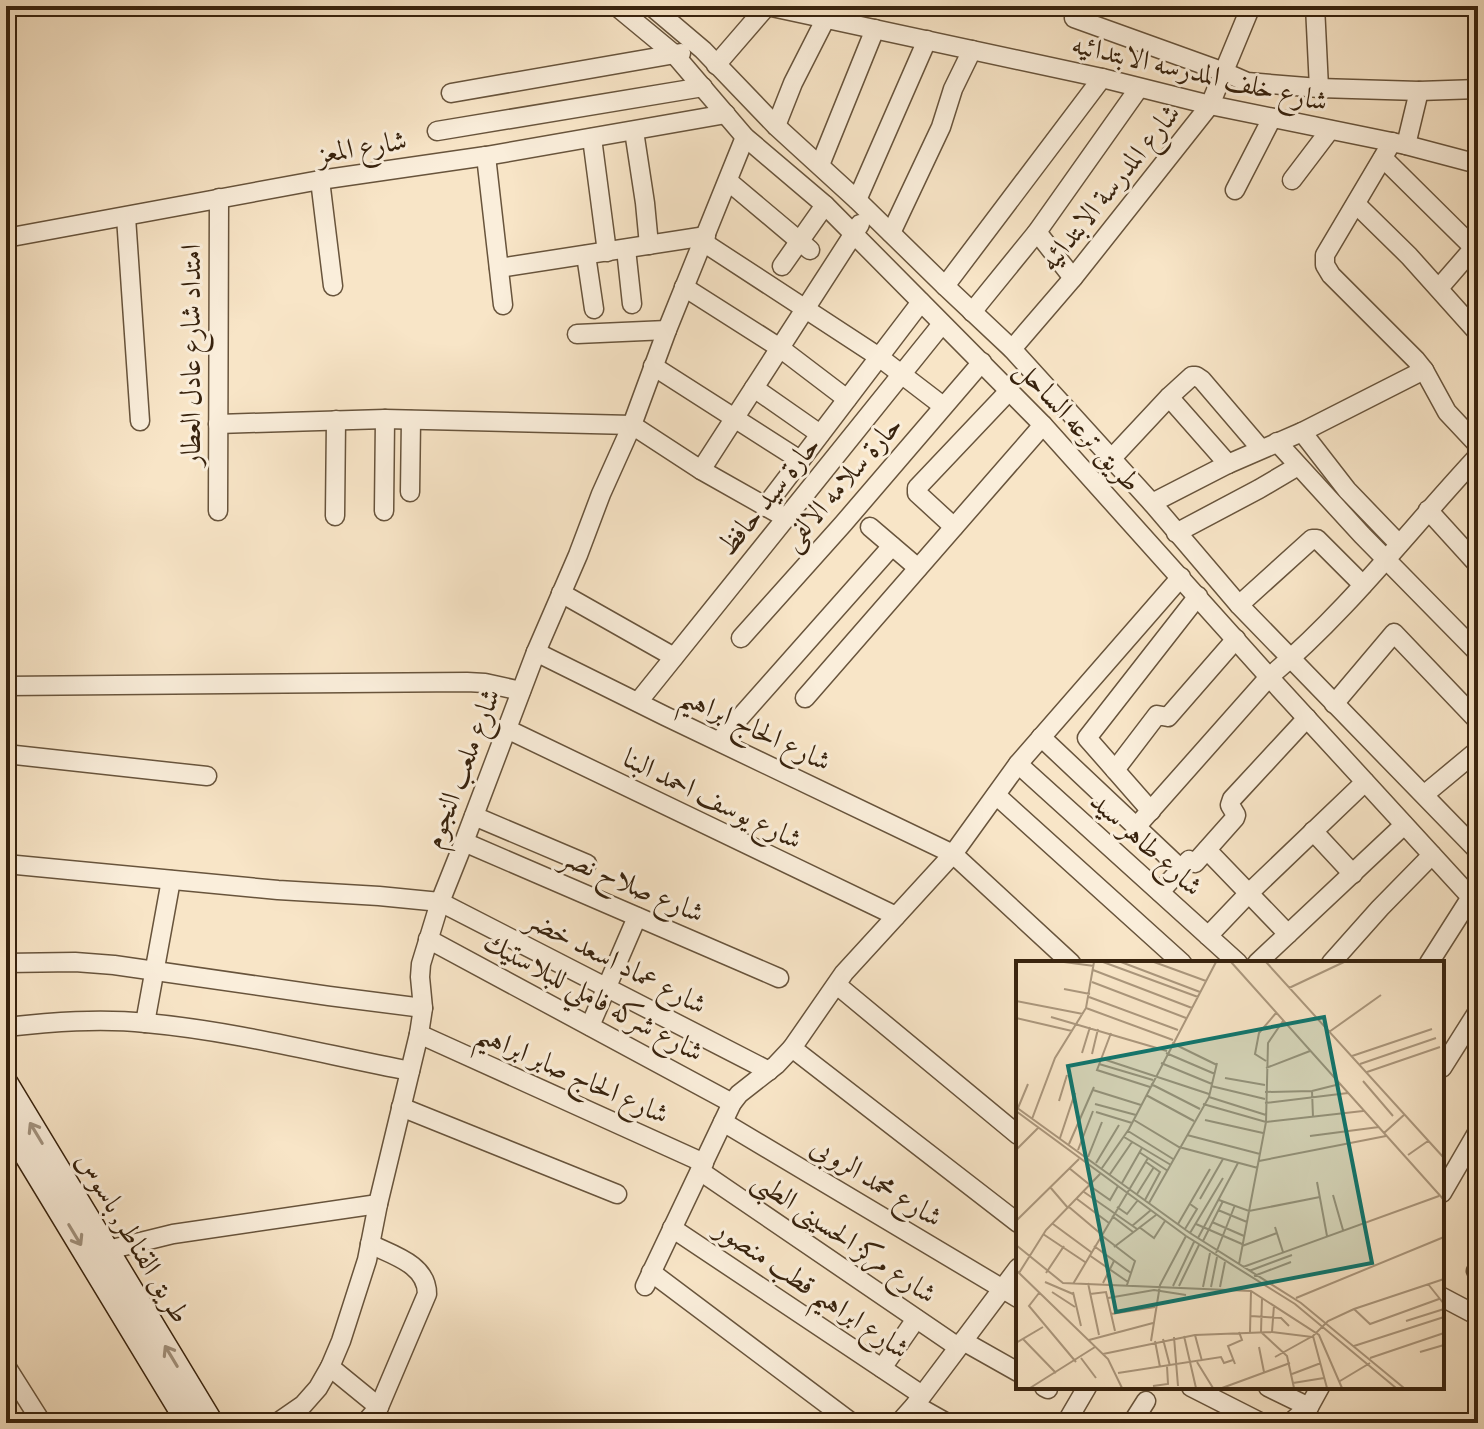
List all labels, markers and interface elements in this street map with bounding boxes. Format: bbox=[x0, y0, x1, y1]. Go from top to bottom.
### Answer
street label: شارع خلف المدرسه الابتدائيه bbox=[1067, 25, 1332, 125]
street label: شارع المدرسة الابتدائيه bbox=[1030, 96, 1192, 282]
street label: شارع المعز bbox=[312, 121, 410, 177]
street label: امتداد شارع عادل العطار bbox=[172, 244, 214, 469]
street label: طريق ترعه الساحل bbox=[1007, 351, 1150, 501]
street label: حارة سلامه الالفى bbox=[773, 407, 912, 559]
street label: حارة سيد حافظ bbox=[708, 427, 828, 563]
street label: شارع الحاج ابراهيم bbox=[671, 677, 837, 788]
street label: شارع ملعب النجوم bbox=[414, 683, 515, 856]
street label: شارع يوسف احمد البنا bbox=[615, 739, 809, 862]
street label: شارع طاهر سيد bbox=[1079, 783, 1211, 908]
street label: شارع صلاح نصر bbox=[550, 837, 710, 938]
street label: شارع عماد اسعد خضر bbox=[515, 899, 713, 1027]
street label: شارع شركه فاملي للبلاستيك bbox=[474, 923, 710, 1077]
inset map bbox=[1016, 961, 1444, 1389]
street label: شارع الحاج صابر ابراهيم bbox=[467, 1014, 675, 1141]
one-way arrow bbox=[28, 1122, 44, 1145]
street label: شارع محمد الروبى bbox=[801, 1128, 950, 1240]
street label: طريق القناطر, باسوس bbox=[69, 1144, 199, 1330]
street label: شارع مركز الحسينى الطبى bbox=[743, 1161, 944, 1316]
street label: شارع ابراهيم قطب منصور bbox=[701, 1208, 917, 1375]
one-way arrow bbox=[68, 1223, 84, 1246]
one-way arrow bbox=[163, 1345, 179, 1368]

